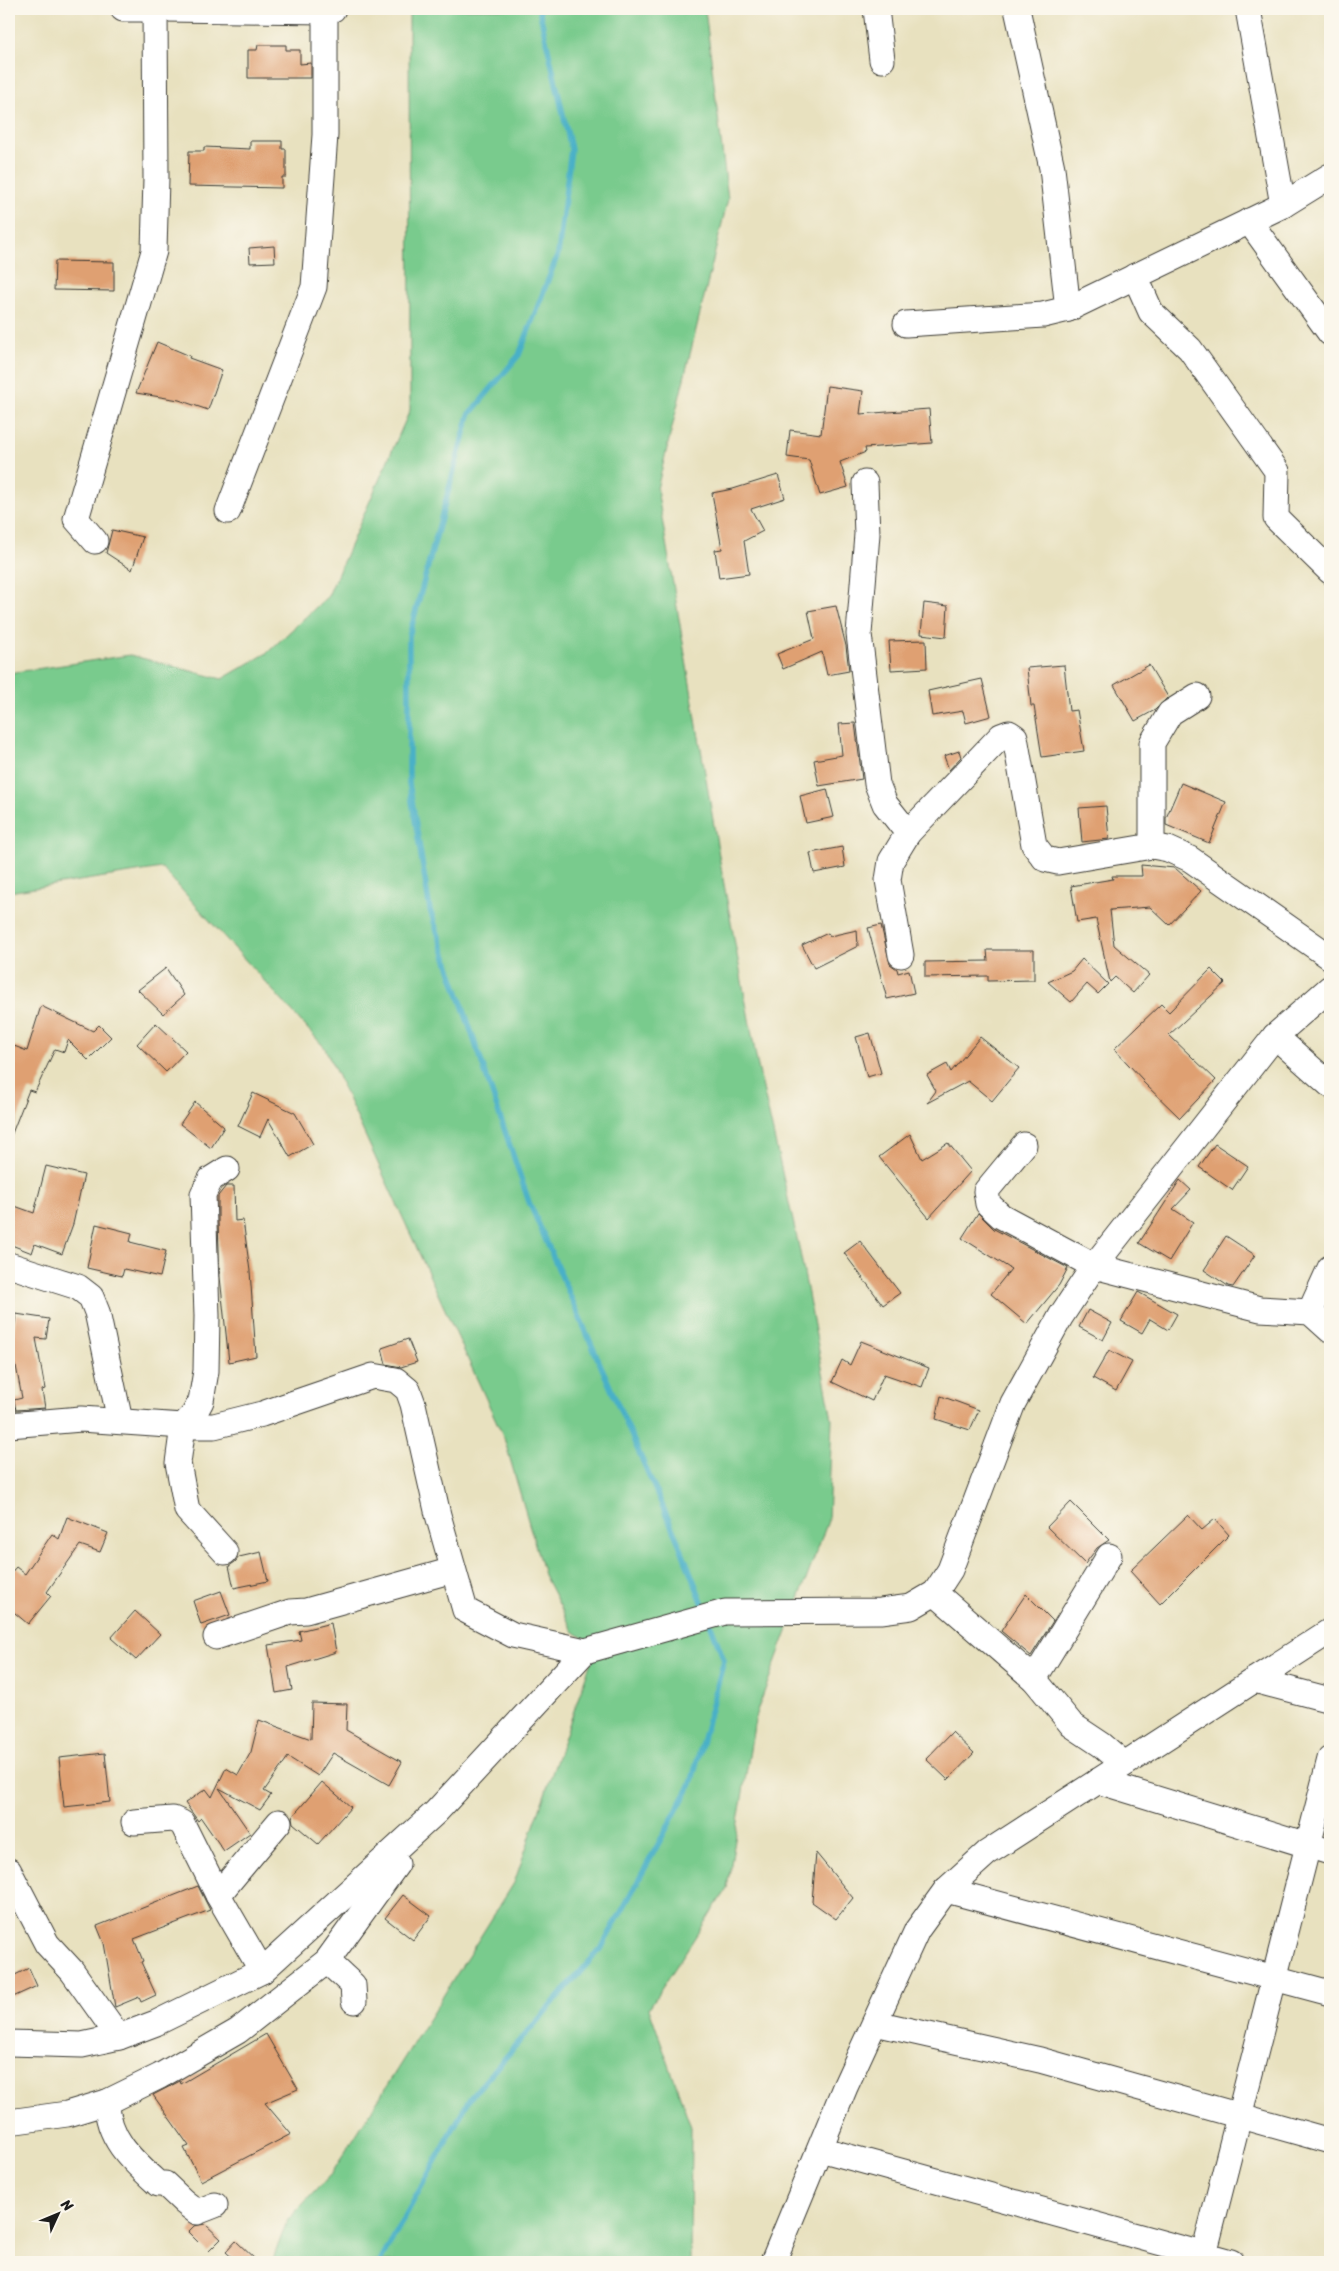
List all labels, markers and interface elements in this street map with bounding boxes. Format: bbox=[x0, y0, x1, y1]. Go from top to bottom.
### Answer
north arrow bbox=[32, 2188, 82, 2238]
text: N bbox=[54, 2192, 80, 2218]

